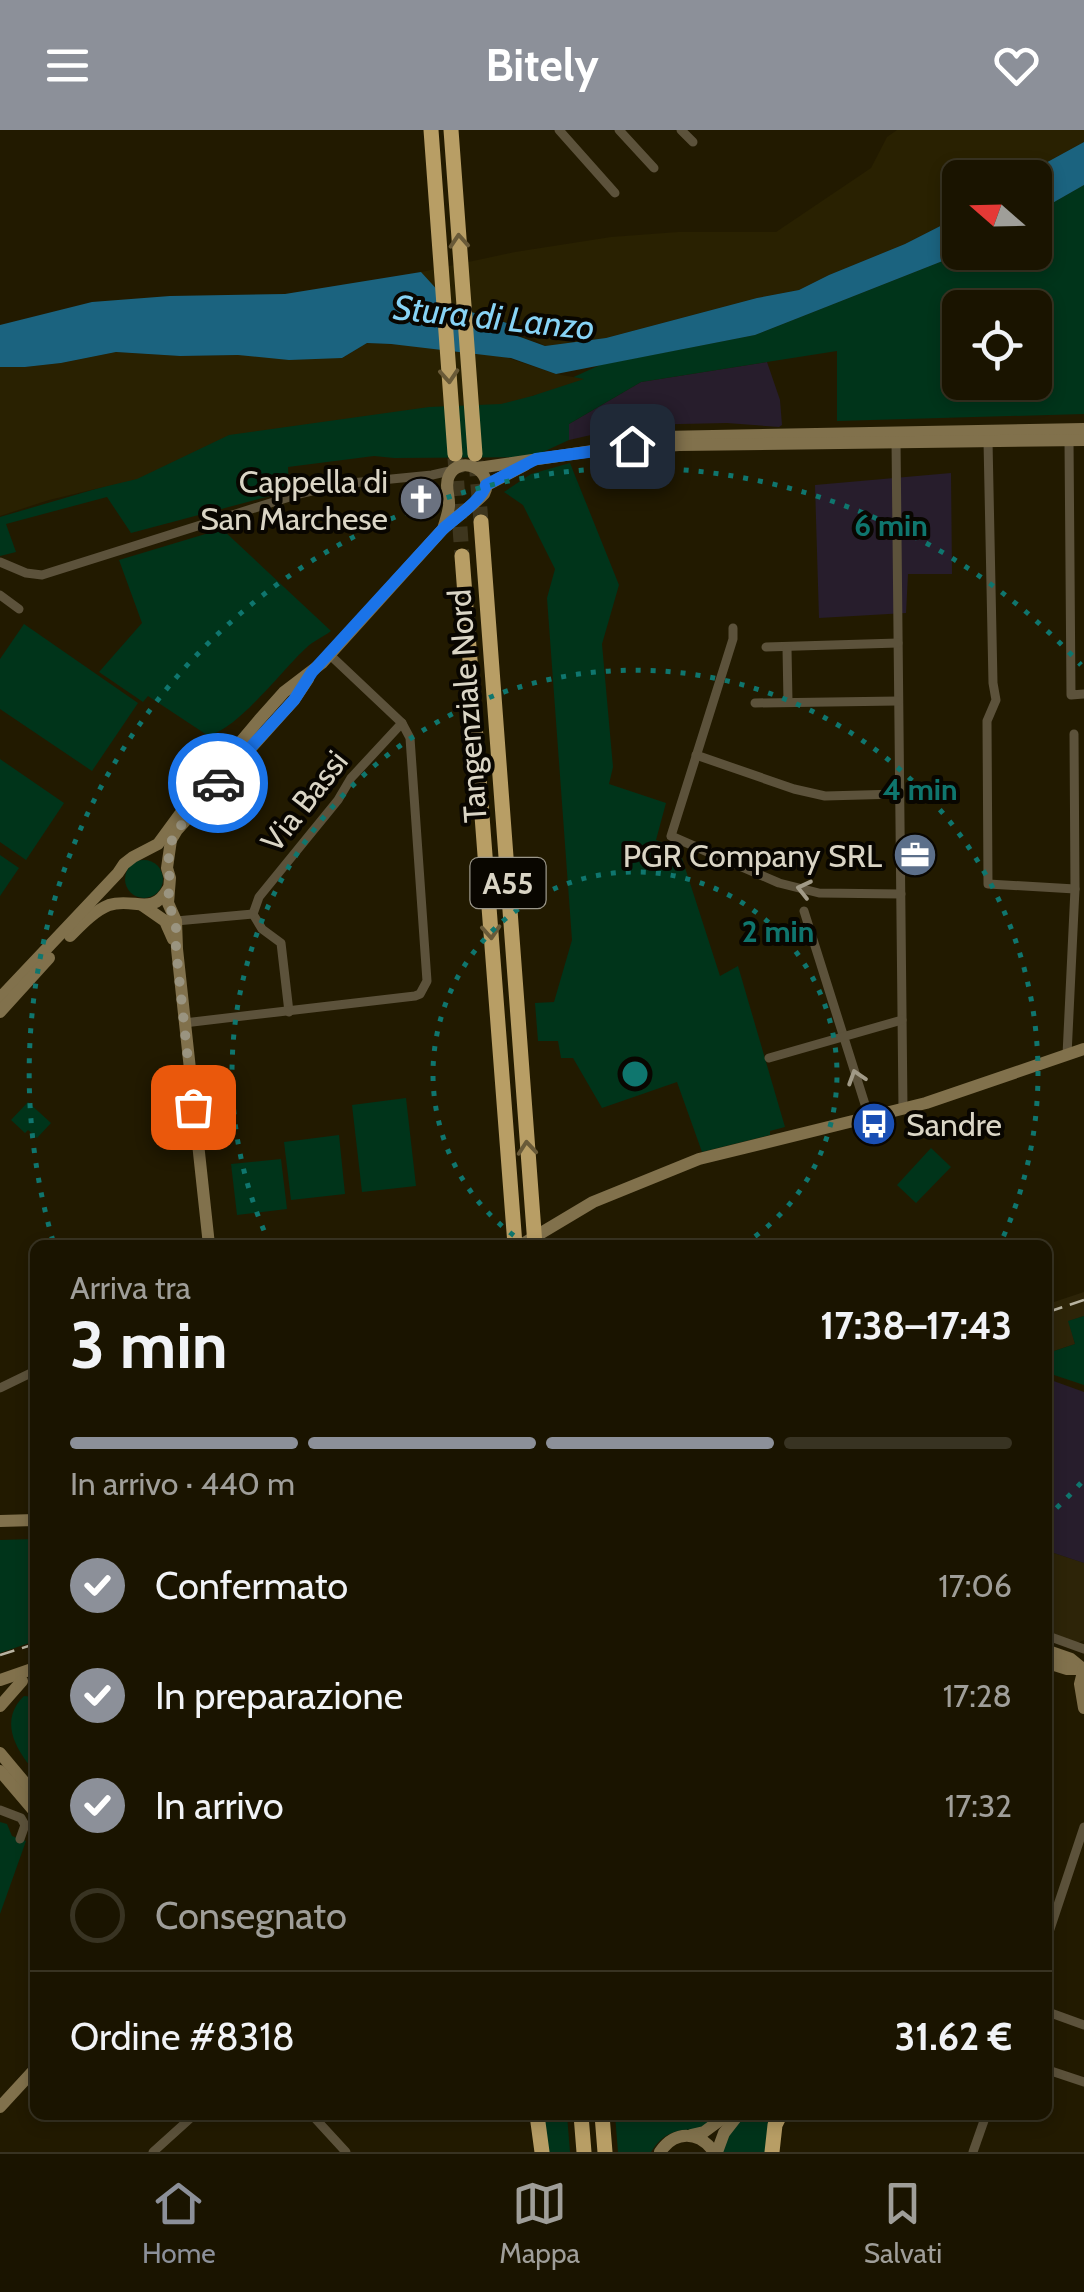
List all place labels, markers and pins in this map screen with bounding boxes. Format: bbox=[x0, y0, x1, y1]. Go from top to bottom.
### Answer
pin bbox=[590, 404, 675, 489]
place label: Cappella di San Marchese bbox=[200, 462, 388, 538]
church icon: Cappella di San Marchese bbox=[398, 476, 444, 522]
office icon: PGR Company SRL bbox=[892, 832, 938, 878]
place label: PGR Company SRL bbox=[623, 836, 882, 875]
centre of rings bbox=[617, 1056, 653, 1092]
pin bbox=[151, 1065, 236, 1150]
bus stop icon: Sandre bbox=[851, 1101, 897, 1147]
place label: Sandre bbox=[906, 1105, 1002, 1144]

